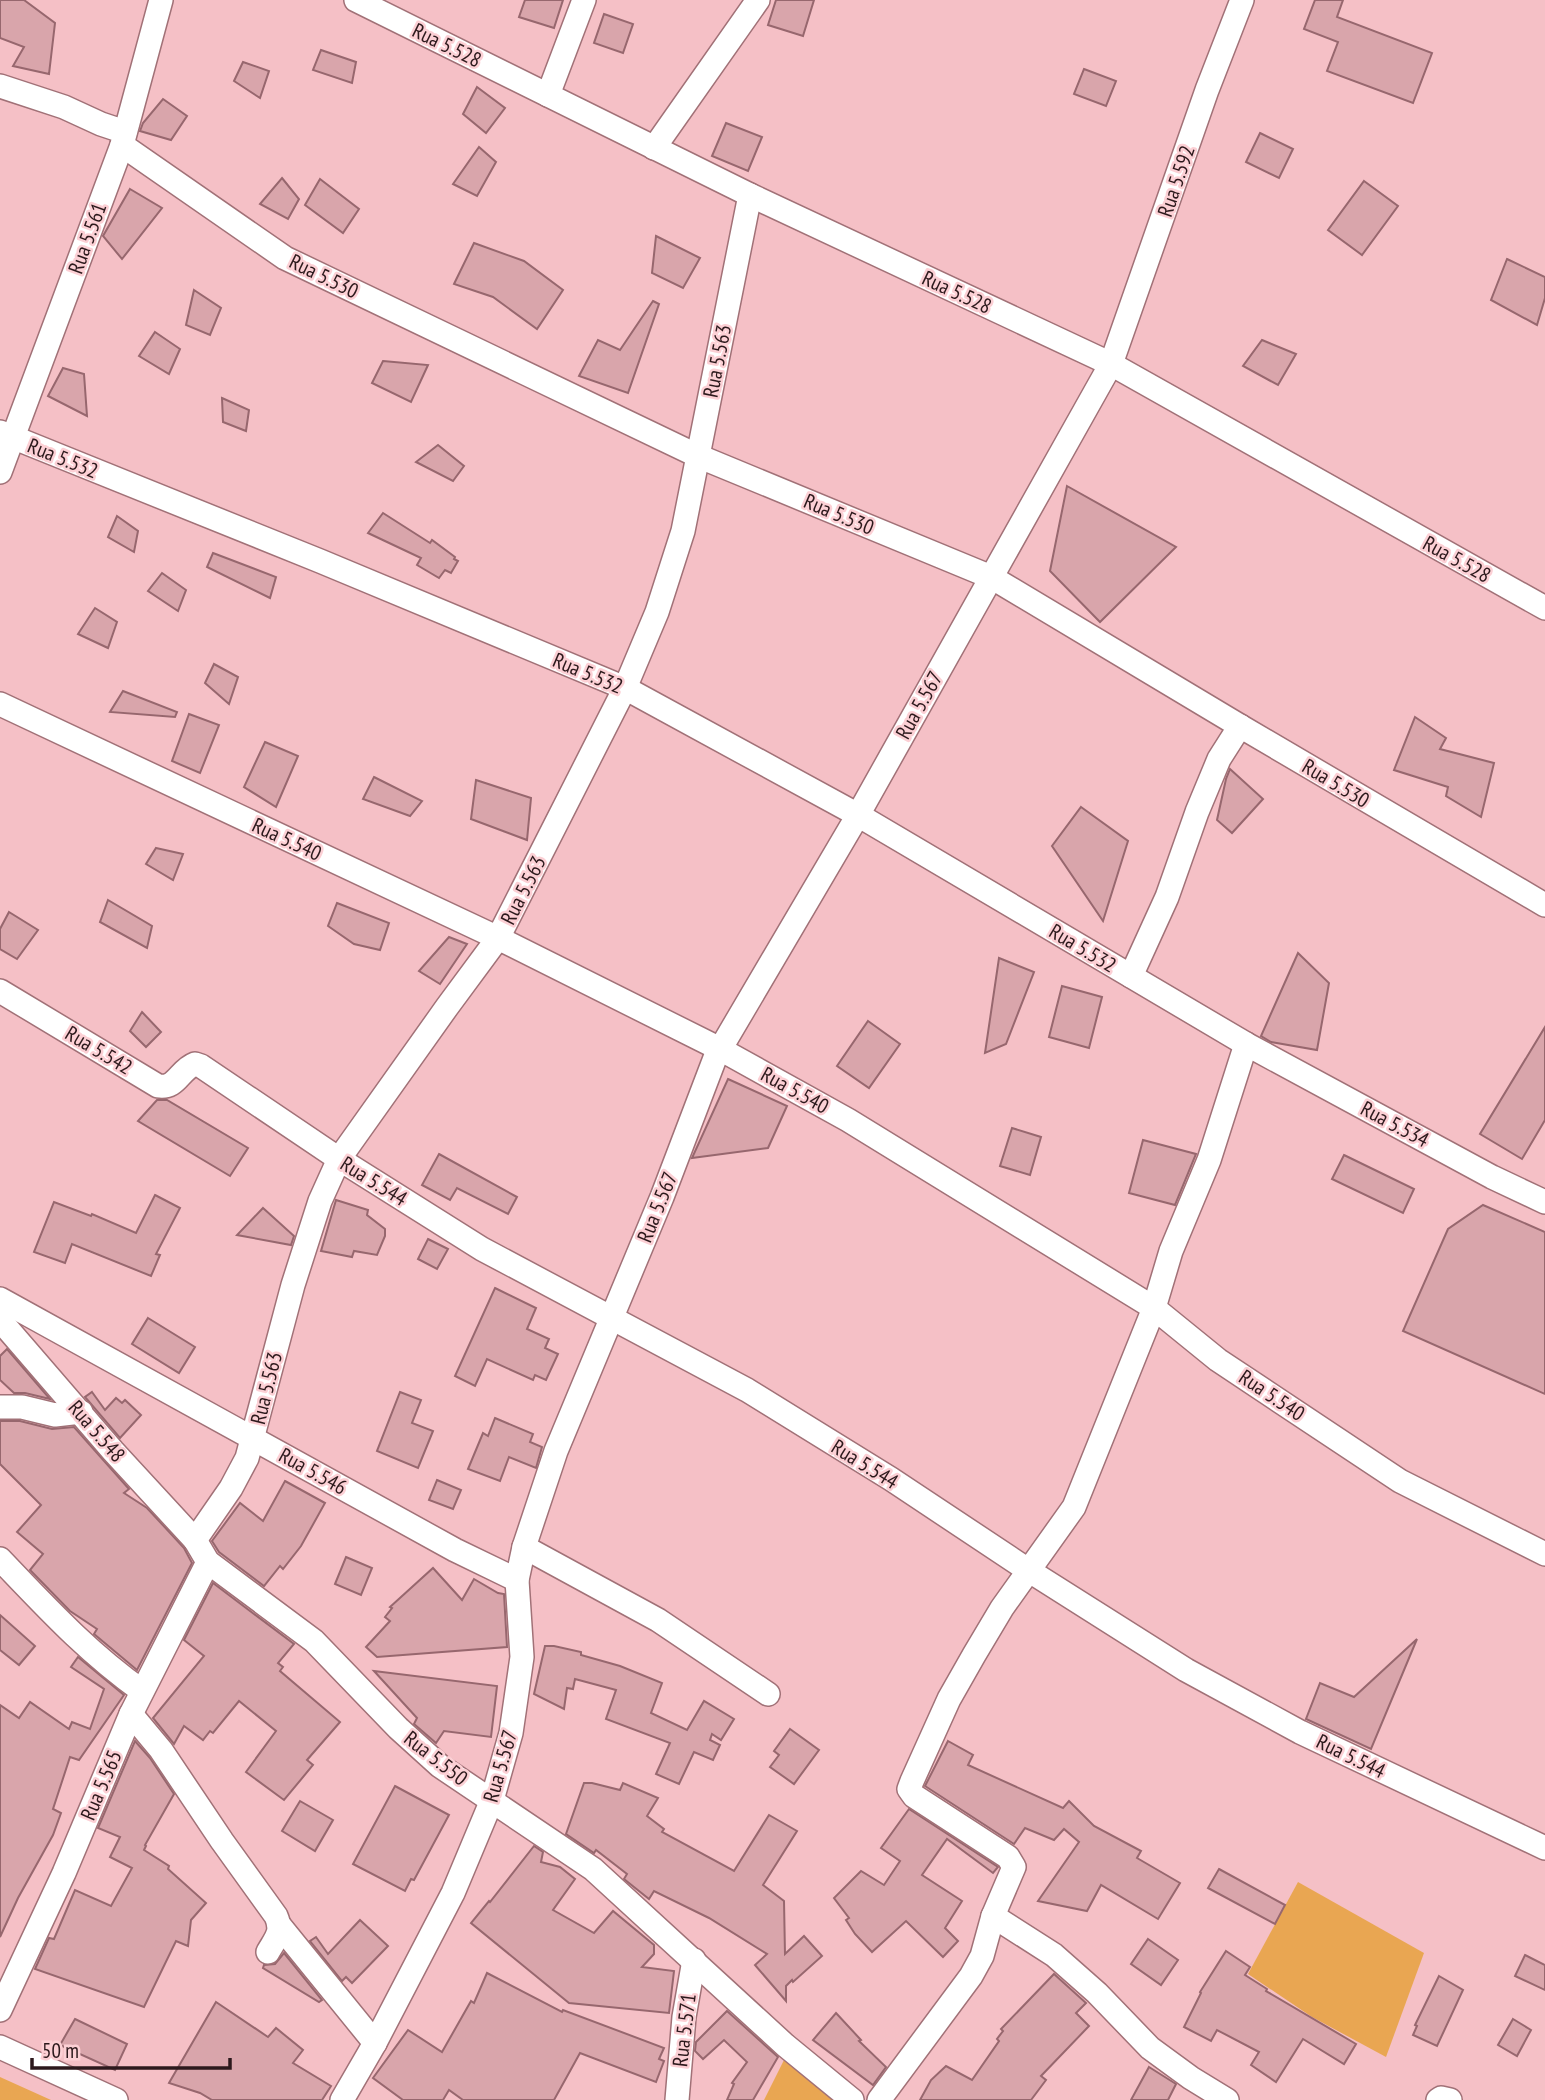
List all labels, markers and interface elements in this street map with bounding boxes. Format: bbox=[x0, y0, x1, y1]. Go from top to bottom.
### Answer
street label: Rua 5.528 bbox=[408, 17, 486, 73]
street label: Rua 5.592 bbox=[1151, 142, 1201, 220]
street label: Rua 5.561 bbox=[62, 199, 112, 277]
street label: Rua 5.530 bbox=[285, 248, 363, 304]
street label: Rua 5.528 bbox=[918, 264, 996, 320]
street label: Rua 5.563 bbox=[697, 322, 737, 400]
street label: Rua 5.532 bbox=[24, 432, 102, 484]
street label: Rua 5.530 bbox=[800, 487, 878, 541]
street label: Rua 5.528 bbox=[1418, 529, 1496, 589]
street label: Rua 5.532 bbox=[549, 646, 627, 700]
street label: Rua 5.567 bbox=[889, 666, 949, 744]
street label: Rua 5.530 bbox=[1298, 752, 1374, 814]
street label: Rua 5.540 bbox=[248, 811, 326, 867]
street label: Rua 5.563 bbox=[494, 851, 552, 929]
street label: Rua 5.532 bbox=[1045, 917, 1121, 979]
street label: Rua 5.542 bbox=[61, 1019, 137, 1081]
street label: Rua 5.540 bbox=[756, 1060, 834, 1120]
street label: Rua 5.534 bbox=[1356, 1095, 1434, 1153]
street label: Rua 5.544 bbox=[336, 1150, 413, 1212]
street label: Rua 5.567 bbox=[631, 1168, 683, 1246]
street label: Rua 5.563 bbox=[244, 1349, 288, 1427]
street label: Rua 5.540 bbox=[1234, 1363, 1310, 1427]
street label: Rua 5.548 bbox=[63, 1394, 131, 1468]
street label: Rua 5.544 bbox=[827, 1433, 904, 1495]
street label: Rua 5.546 bbox=[274, 1441, 352, 1501]
street label: Rua 5.550 bbox=[399, 1725, 473, 1791]
street label: Rua 5.567 bbox=[477, 1727, 523, 1805]
street label: Rua 5.544 bbox=[1312, 1728, 1390, 1785]
street label: Rua 5.565 bbox=[74, 1746, 128, 1824]
street label: Rua 5.571 bbox=[666, 1992, 702, 2068]
scale bar bbox=[32, 2026, 229, 2070]
text: 50 m bbox=[42, 2037, 79, 2064]

